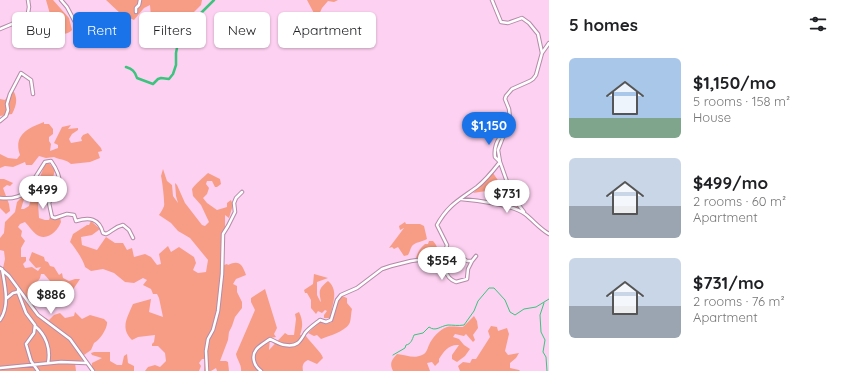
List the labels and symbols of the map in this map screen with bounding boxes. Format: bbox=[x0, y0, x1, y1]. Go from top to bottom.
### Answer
pin: $1,150 bbox=[456, 112, 522, 146]
pin: $499 bbox=[19, 176, 67, 210]
pin: $731 bbox=[483, 180, 531, 214]
pin: $554 bbox=[418, 247, 466, 281]
pin: $886 bbox=[27, 281, 75, 315]

